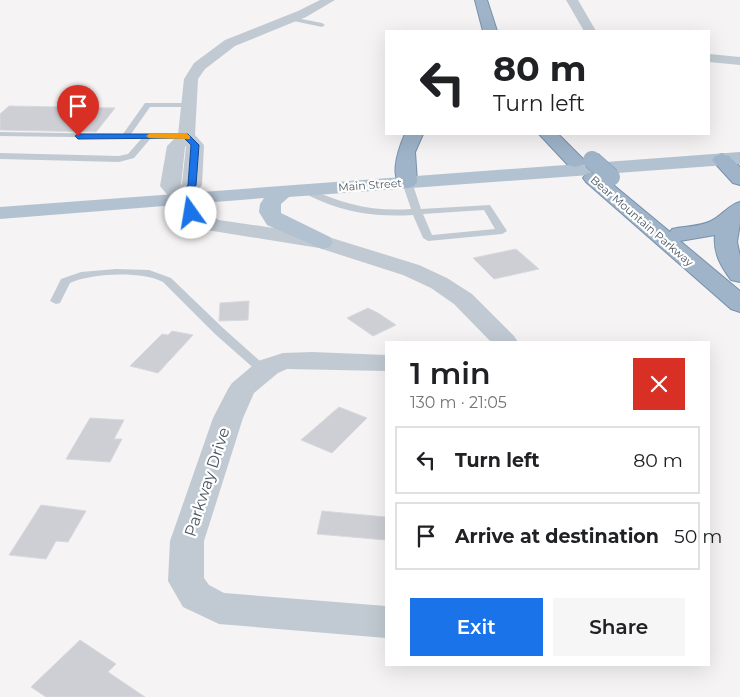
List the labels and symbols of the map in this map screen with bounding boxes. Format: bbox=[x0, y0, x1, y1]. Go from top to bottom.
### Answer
pin bbox=[57, 85, 99, 136]
street label: Bear Mountain Parkway bbox=[588, 173, 696, 269]
street label: Main Street bbox=[338, 176, 403, 194]
position arrow bbox=[164, 186, 216, 238]
street label: Parkway Drive bbox=[180, 425, 234, 539]

